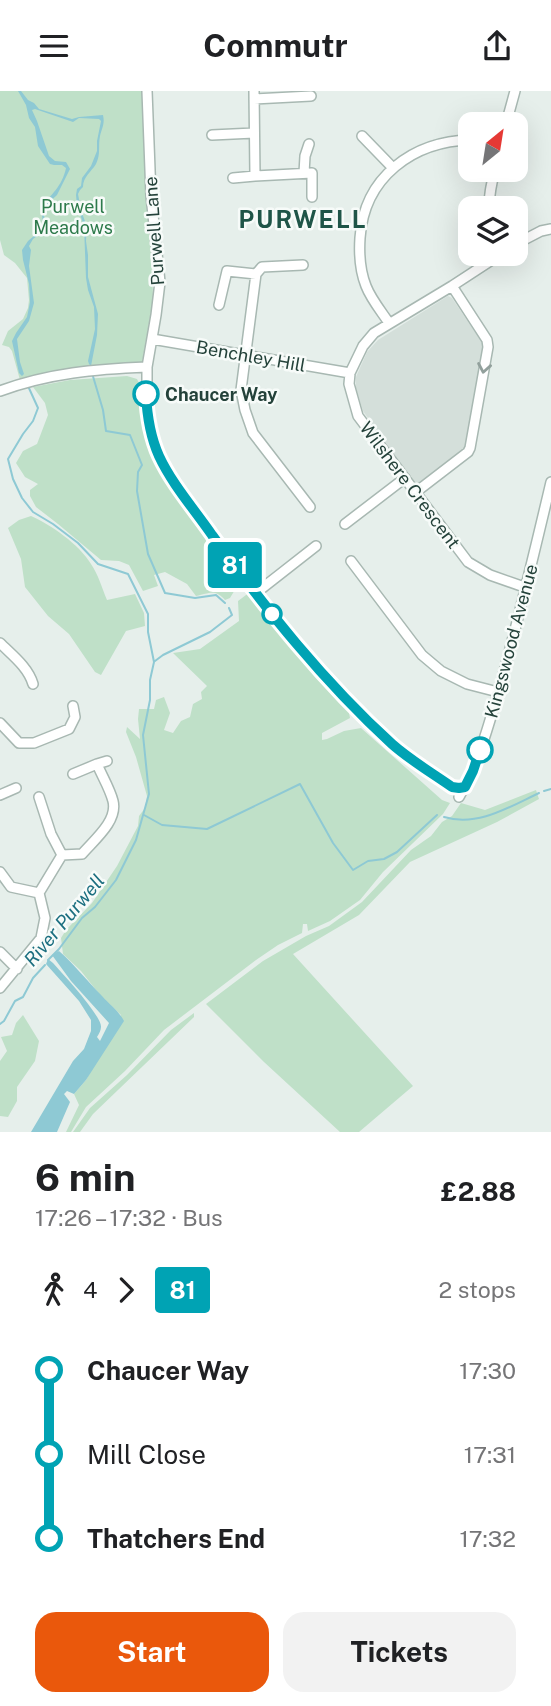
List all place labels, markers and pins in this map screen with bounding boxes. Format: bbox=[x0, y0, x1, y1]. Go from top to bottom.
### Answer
marker: Chaucer Way bbox=[133, 381, 159, 407]
place label: Chaucer Way bbox=[165, 384, 277, 405]
unlabelled marker bbox=[262, 604, 282, 624]
unlabelled marker bbox=[467, 737, 493, 763]

